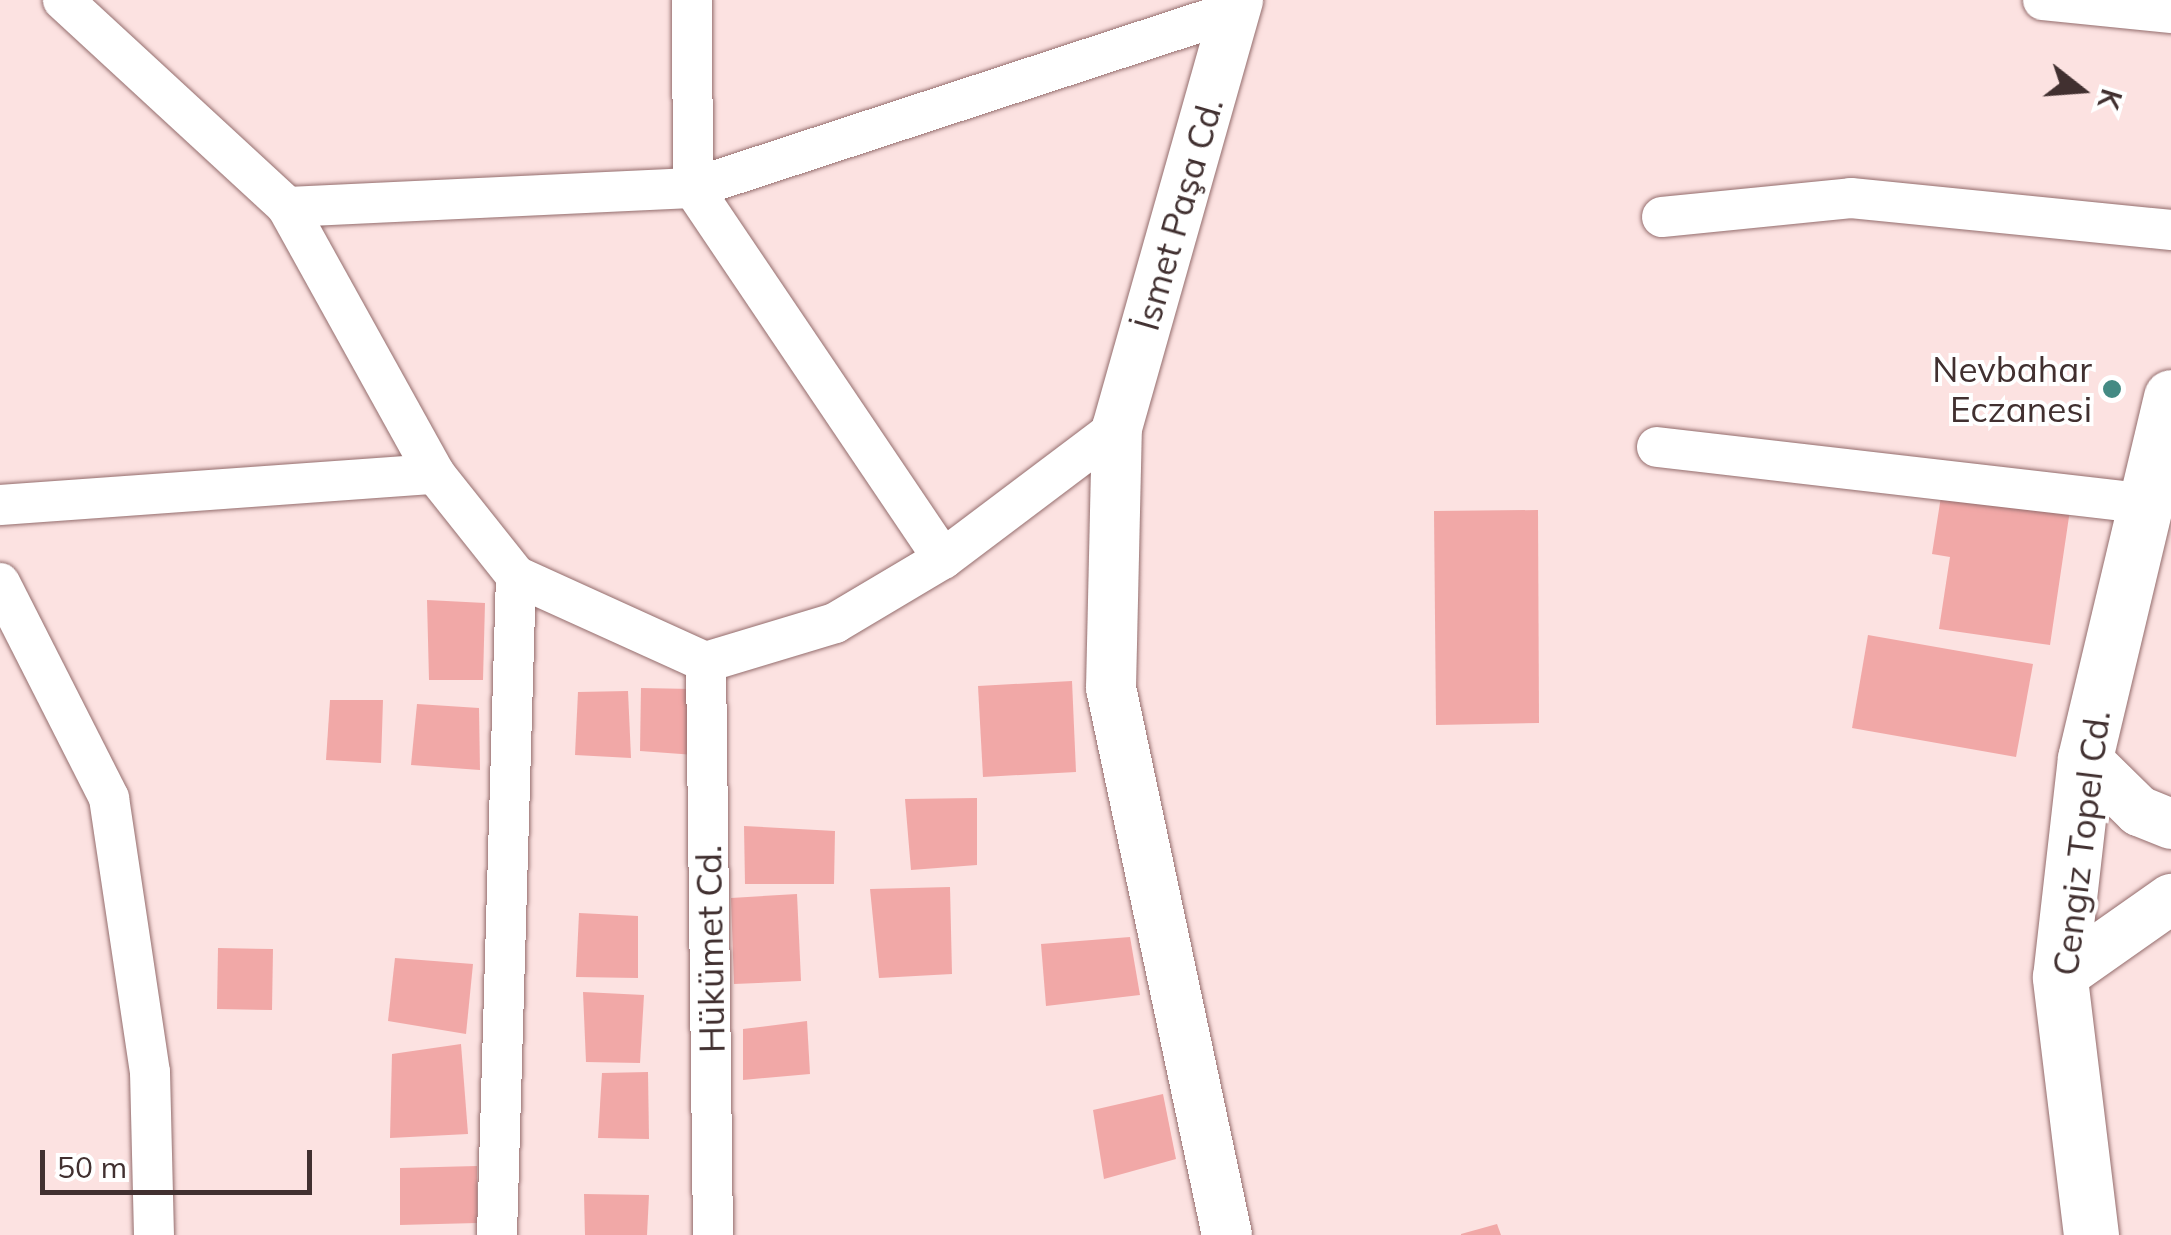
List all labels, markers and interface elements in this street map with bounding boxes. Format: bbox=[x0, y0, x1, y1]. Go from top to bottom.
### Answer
north arrow bbox=[2031, 40, 2131, 140]
text: K bbox=[2091, 85, 2130, 113]
street label: İsmet Paşa Cd. bbox=[1125, 93, 1231, 335]
place label: Nevbahar Eczanesi bbox=[1932, 348, 2092, 430]
marker: Nevbahar Eczanesi bbox=[2101, 378, 2123, 400]
street label: Cengiz Topel Cd. bbox=[2044, 708, 2118, 978]
street label: Hükümet Cd. bbox=[687, 845, 733, 1053]
scale bar bbox=[45, 1130, 318, 1192]
text: 50 m bbox=[57, 1148, 127, 1186]

